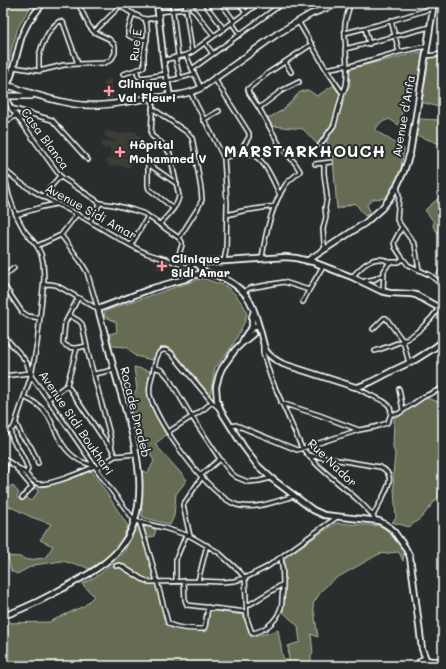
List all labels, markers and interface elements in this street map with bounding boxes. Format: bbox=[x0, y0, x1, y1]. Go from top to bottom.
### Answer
street label: Rue E bbox=[125, 28, 145, 62]
street label: Avenue d'Anfa bbox=[388, 74, 418, 158]
place label: Clinique Val Fleuri bbox=[118, 75, 176, 105]
marker: Clinique Val Fleuri bbox=[103, 85, 115, 97]
street label: Casa Blanca bbox=[18, 104, 74, 172]
place label: Hôpital Mohammed V bbox=[129, 136, 206, 166]
district label: MARSTARKHOUCH bbox=[224, 140, 386, 161]
marker: Hôpital Mohammed V bbox=[114, 146, 126, 158]
street label: Avenue Sidi Amar bbox=[43, 179, 140, 243]
place label: Clinique Sidi Amar bbox=[171, 250, 230, 280]
marker: Clinique Sidi Amar bbox=[156, 260, 168, 272]
street label: Rocade Dradeb bbox=[117, 365, 155, 459]
street label: Avenue Sidi Boukhari bbox=[36, 367, 118, 478]
street label: Rue Nador bbox=[305, 435, 361, 490]

